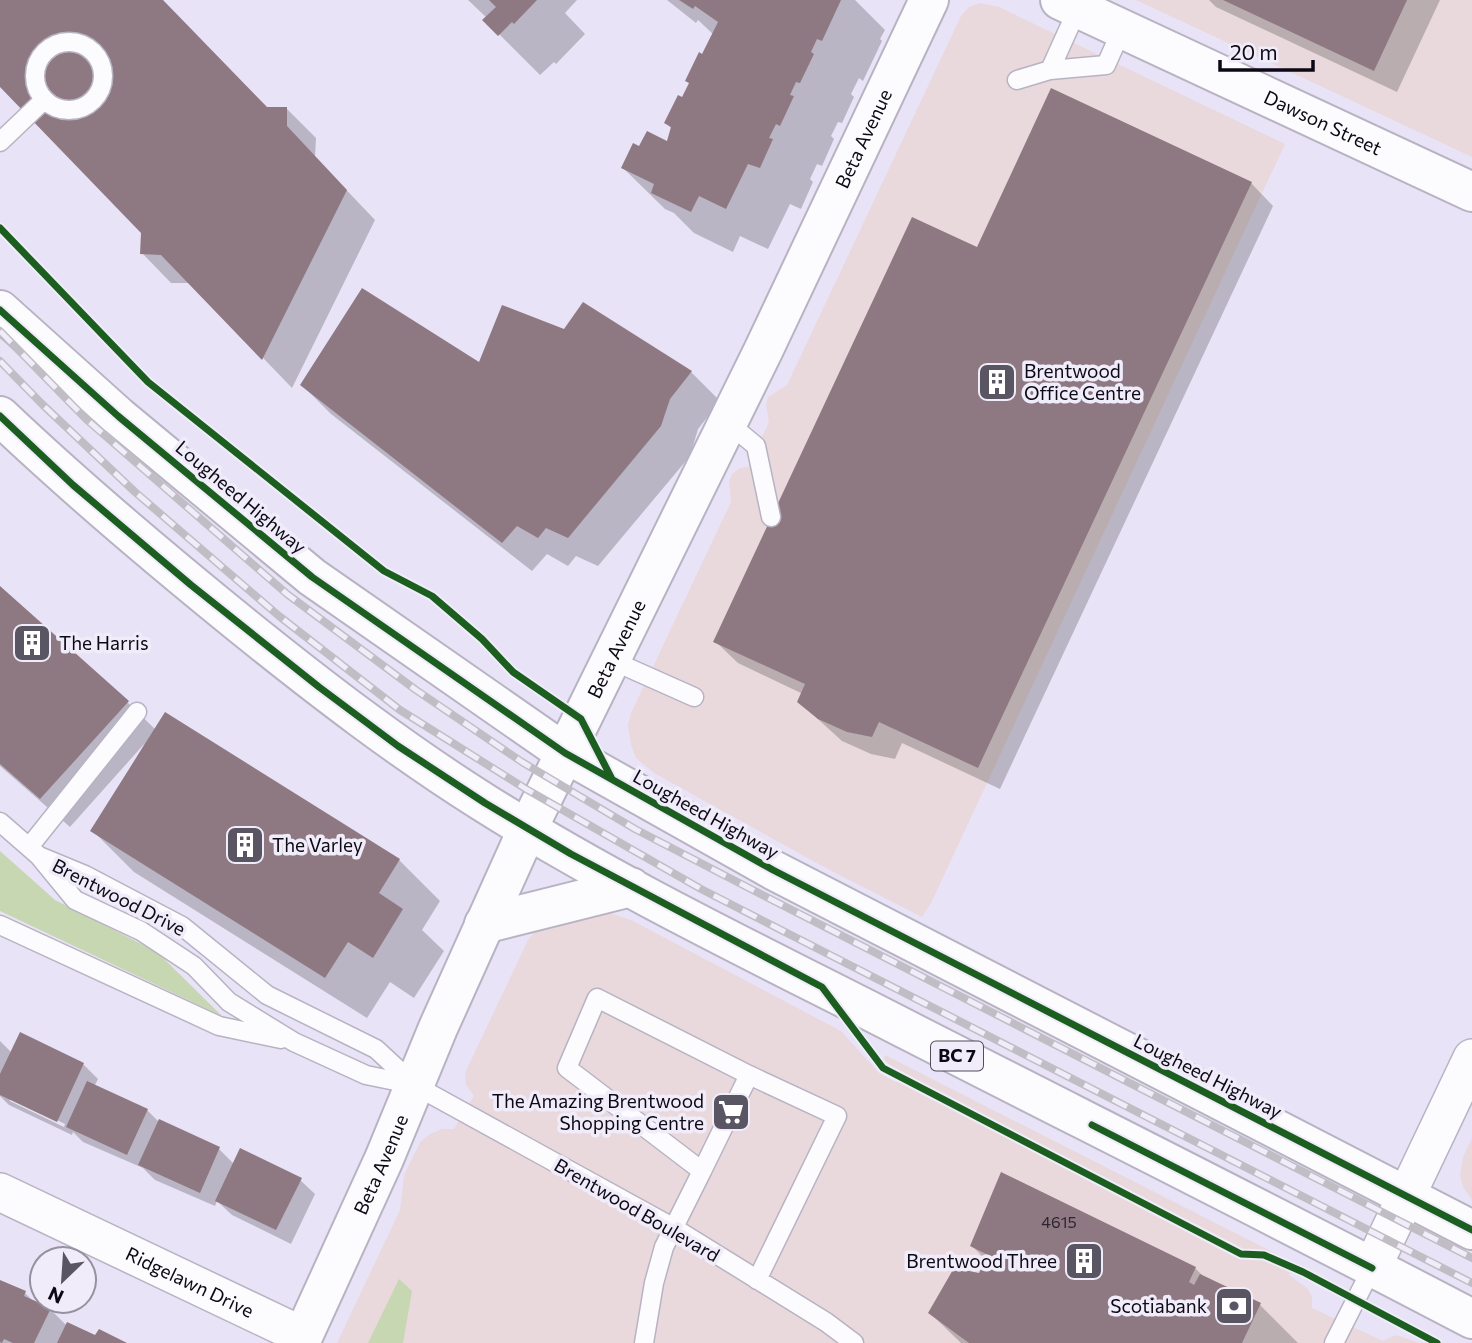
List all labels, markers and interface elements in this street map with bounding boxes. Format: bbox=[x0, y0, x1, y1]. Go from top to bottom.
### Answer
scale bar bbox=[1220, 28, 1313, 72]
text: 20 m bbox=[1230, 39, 1278, 64]
street label: Beta Avenue bbox=[830, 85, 896, 192]
street label: Dawson Street bbox=[1261, 85, 1386, 159]
place label: Brentwood Office Centre bbox=[1024, 359, 1141, 404]
building icon: Brentwood Office Centre bbox=[976, 361, 1018, 403]
street label: Lougheed Highway bbox=[171, 435, 311, 558]
street label: Beta Avenue bbox=[582, 596, 650, 702]
building icon: The Harris bbox=[11, 622, 53, 664]
place label: The Harris bbox=[59, 631, 149, 654]
street label: Lougheed Highway bbox=[629, 764, 783, 863]
building icon: The Varley bbox=[224, 824, 266, 866]
place label: The Varley bbox=[272, 833, 363, 856]
street label: Brentwood Drive bbox=[49, 853, 190, 940]
street label: Lougheed Highway bbox=[1130, 1028, 1286, 1123]
road number: BC 7 bbox=[931, 1042, 983, 1070]
place label: The Amazing Brentwood Shopping Centre bbox=[492, 1089, 704, 1134]
supermarket icon: The Amazing Brentwood Shopping Centre bbox=[710, 1091, 752, 1133]
street label: Beta Avenue bbox=[348, 1111, 412, 1218]
street label: Brentwood Boulevard bbox=[551, 1153, 724, 1266]
house number: 4615 bbox=[1041, 1212, 1077, 1231]
building icon: Brentwood Three bbox=[1063, 1240, 1105, 1282]
street label: Ridgelawn Drive bbox=[122, 1241, 258, 1322]
north arrow bbox=[28, 1245, 98, 1315]
place label: Brentwood Three bbox=[906, 1249, 1057, 1272]
text: N bbox=[44, 1282, 67, 1309]
bank icon: Scotiabank bbox=[1213, 1285, 1255, 1327]
place label: Scotiabank bbox=[1110, 1294, 1207, 1317]

